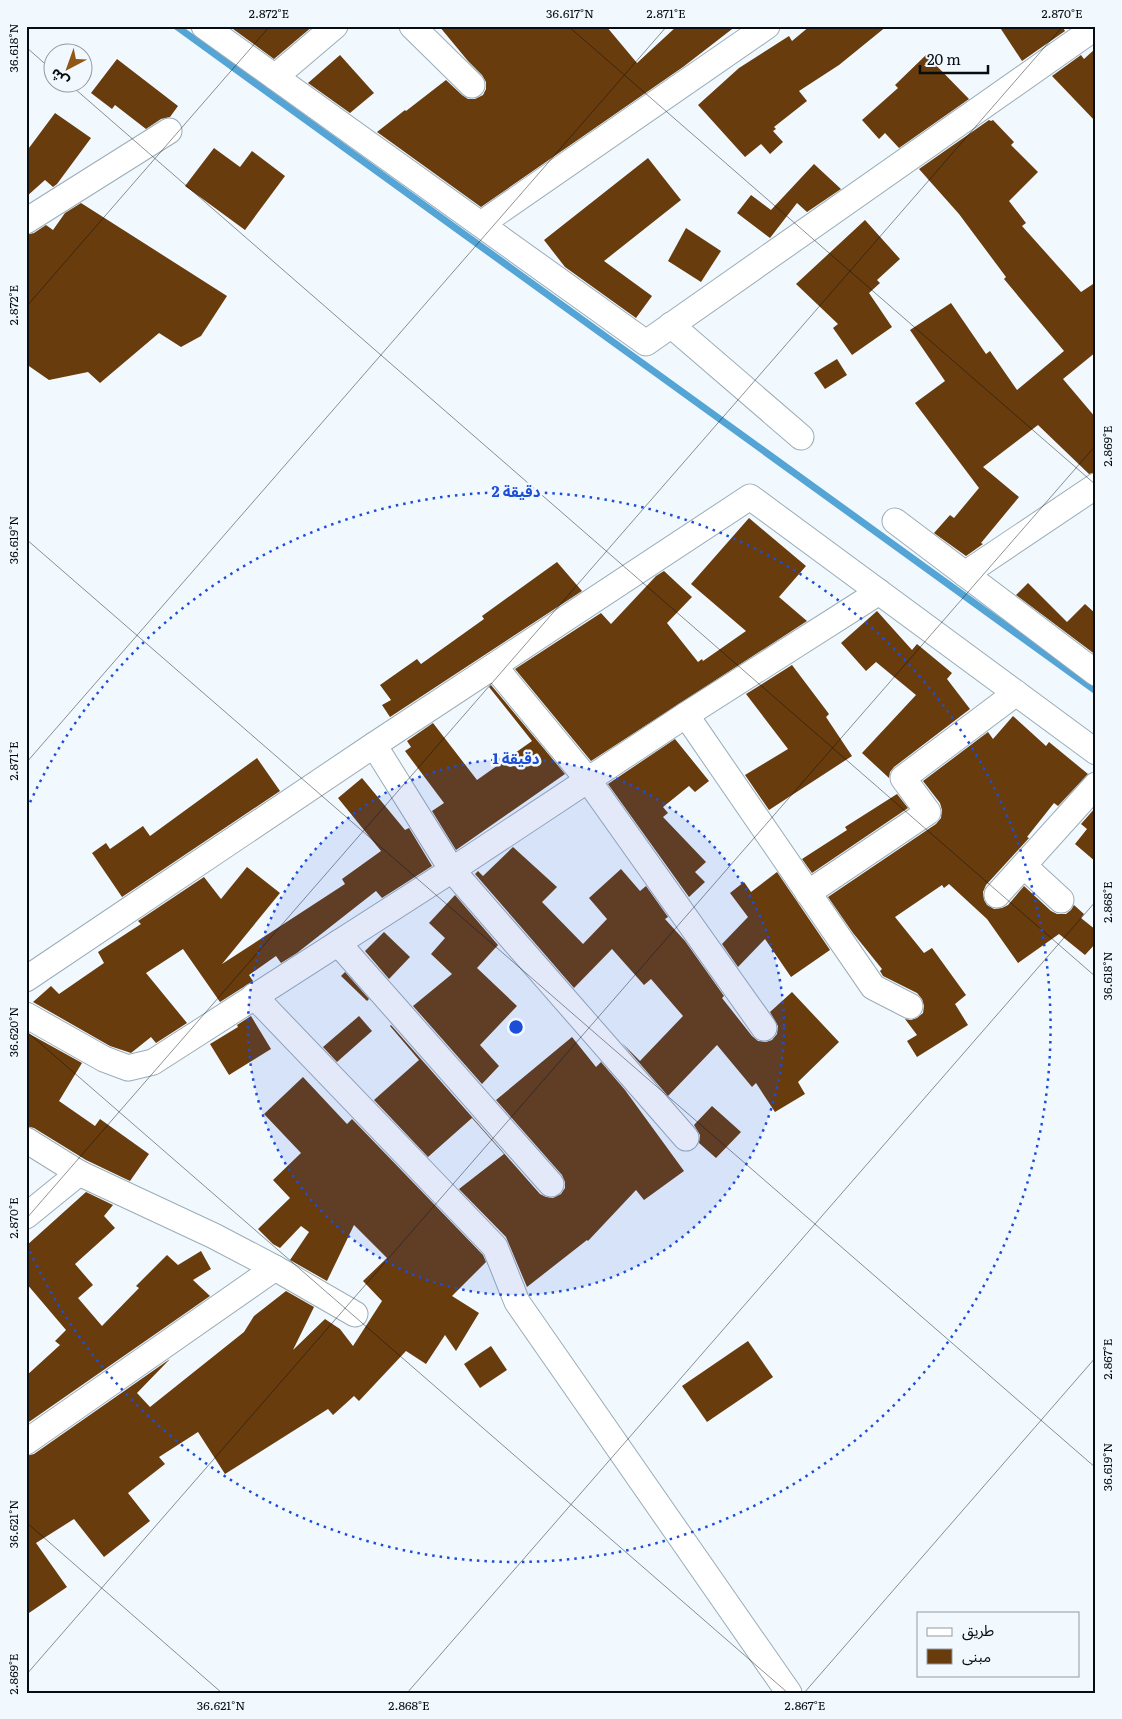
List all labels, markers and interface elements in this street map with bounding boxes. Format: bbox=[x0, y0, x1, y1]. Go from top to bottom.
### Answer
text: 2.872°E bbox=[249, 4, 290, 22]
text: 36.617°N bbox=[546, 4, 594, 22]
text: 2.871°E bbox=[646, 4, 686, 22]
text: 2.870°E bbox=[1041, 4, 1083, 22]
text: 36.618°N bbox=[4, 24, 22, 72]
north arrow bbox=[42, 42, 92, 92]
scale bar bbox=[920, 42, 987, 74]
text: 20 m bbox=[927, 47, 961, 70]
text: ش bbox=[45, 65, 73, 92]
text: 2.872°E bbox=[4, 284, 22, 325]
text: 2.869°E bbox=[1098, 425, 1116, 467]
text: 2 دقيقة bbox=[492, 479, 541, 502]
text: 36.619°N bbox=[4, 516, 22, 564]
text: 2.871°E bbox=[4, 741, 22, 781]
text: 1 دقيقة bbox=[493, 746, 540, 769]
text: 2.868°E bbox=[1098, 881, 1116, 923]
text: 36.618°N bbox=[1098, 952, 1116, 1000]
text: 36.620°N bbox=[4, 1007, 22, 1057]
centre of rings bbox=[507, 1018, 525, 1036]
text: 2.870°E bbox=[4, 1197, 22, 1239]
text: 2.867°E bbox=[1098, 1338, 1116, 1379]
text: 36.619°N bbox=[1098, 1443, 1116, 1491]
text: 36.621°N bbox=[4, 1500, 22, 1548]
legend bbox=[917, 1612, 1080, 1676]
text: طريق bbox=[962, 1618, 994, 1641]
text: مبنى bbox=[962, 1644, 991, 1667]
text: 2.869°E bbox=[4, 1653, 22, 1695]
text: 36.621°N bbox=[197, 1696, 245, 1714]
text: 2.868°E bbox=[388, 1696, 430, 1714]
text: 2.867°E bbox=[785, 1696, 826, 1714]

